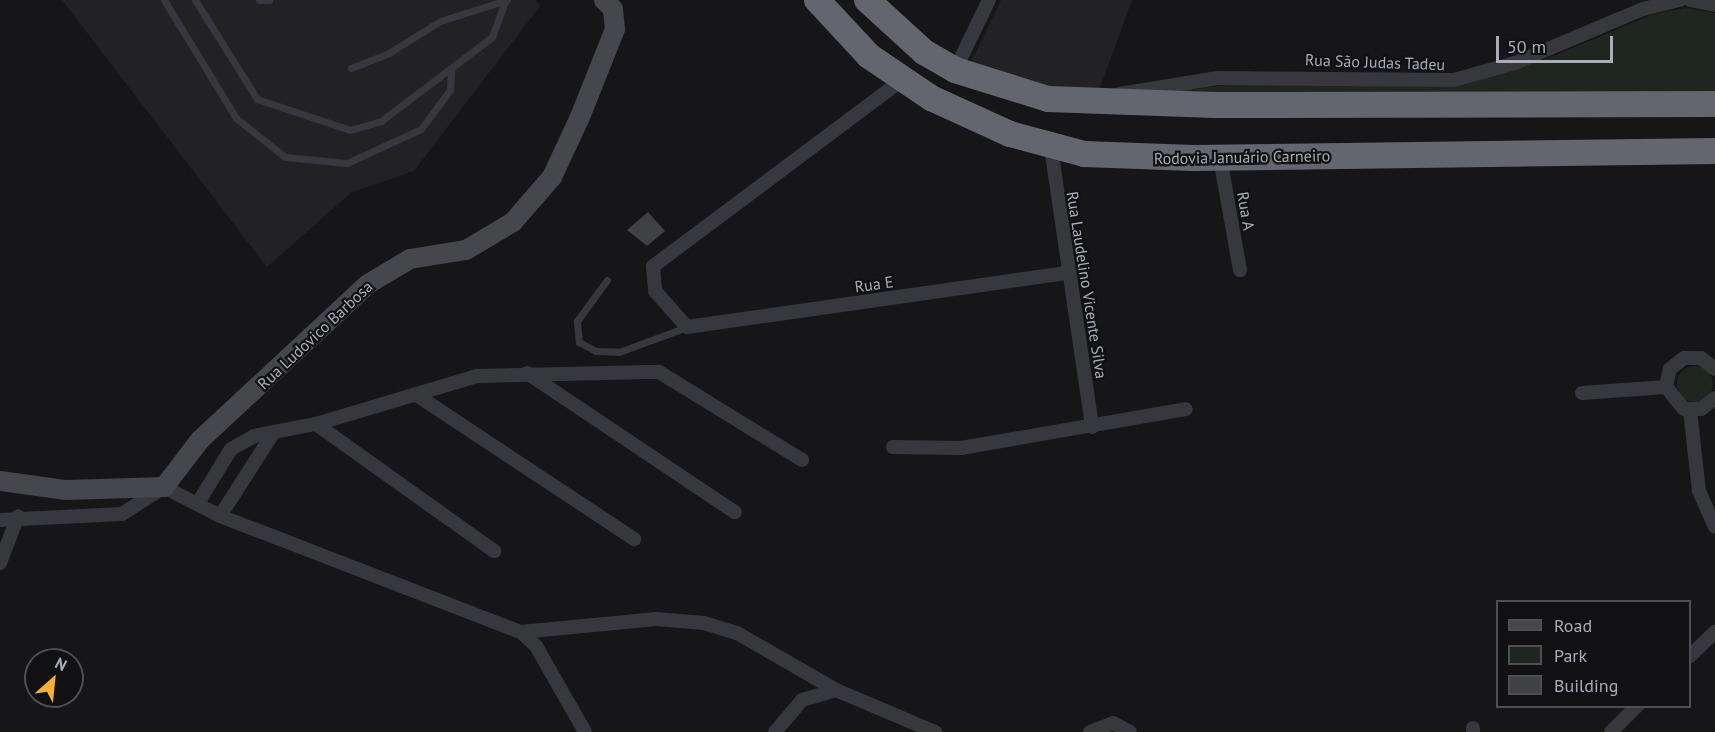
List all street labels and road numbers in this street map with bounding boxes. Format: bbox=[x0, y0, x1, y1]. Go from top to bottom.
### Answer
street label: Rua São Judas Tadeu bbox=[1304, 50, 1446, 74]
street label: Rodovia Januário Carneiro bbox=[1154, 146, 1330, 168]
street label: Rua Laudelino Vicente Silva bbox=[1063, 190, 1111, 380]
street label: Rua A bbox=[1233, 190, 1259, 232]
street label: Rua E bbox=[853, 272, 895, 296]
street label: Rua Ludovico Barbosa bbox=[254, 277, 376, 393]

